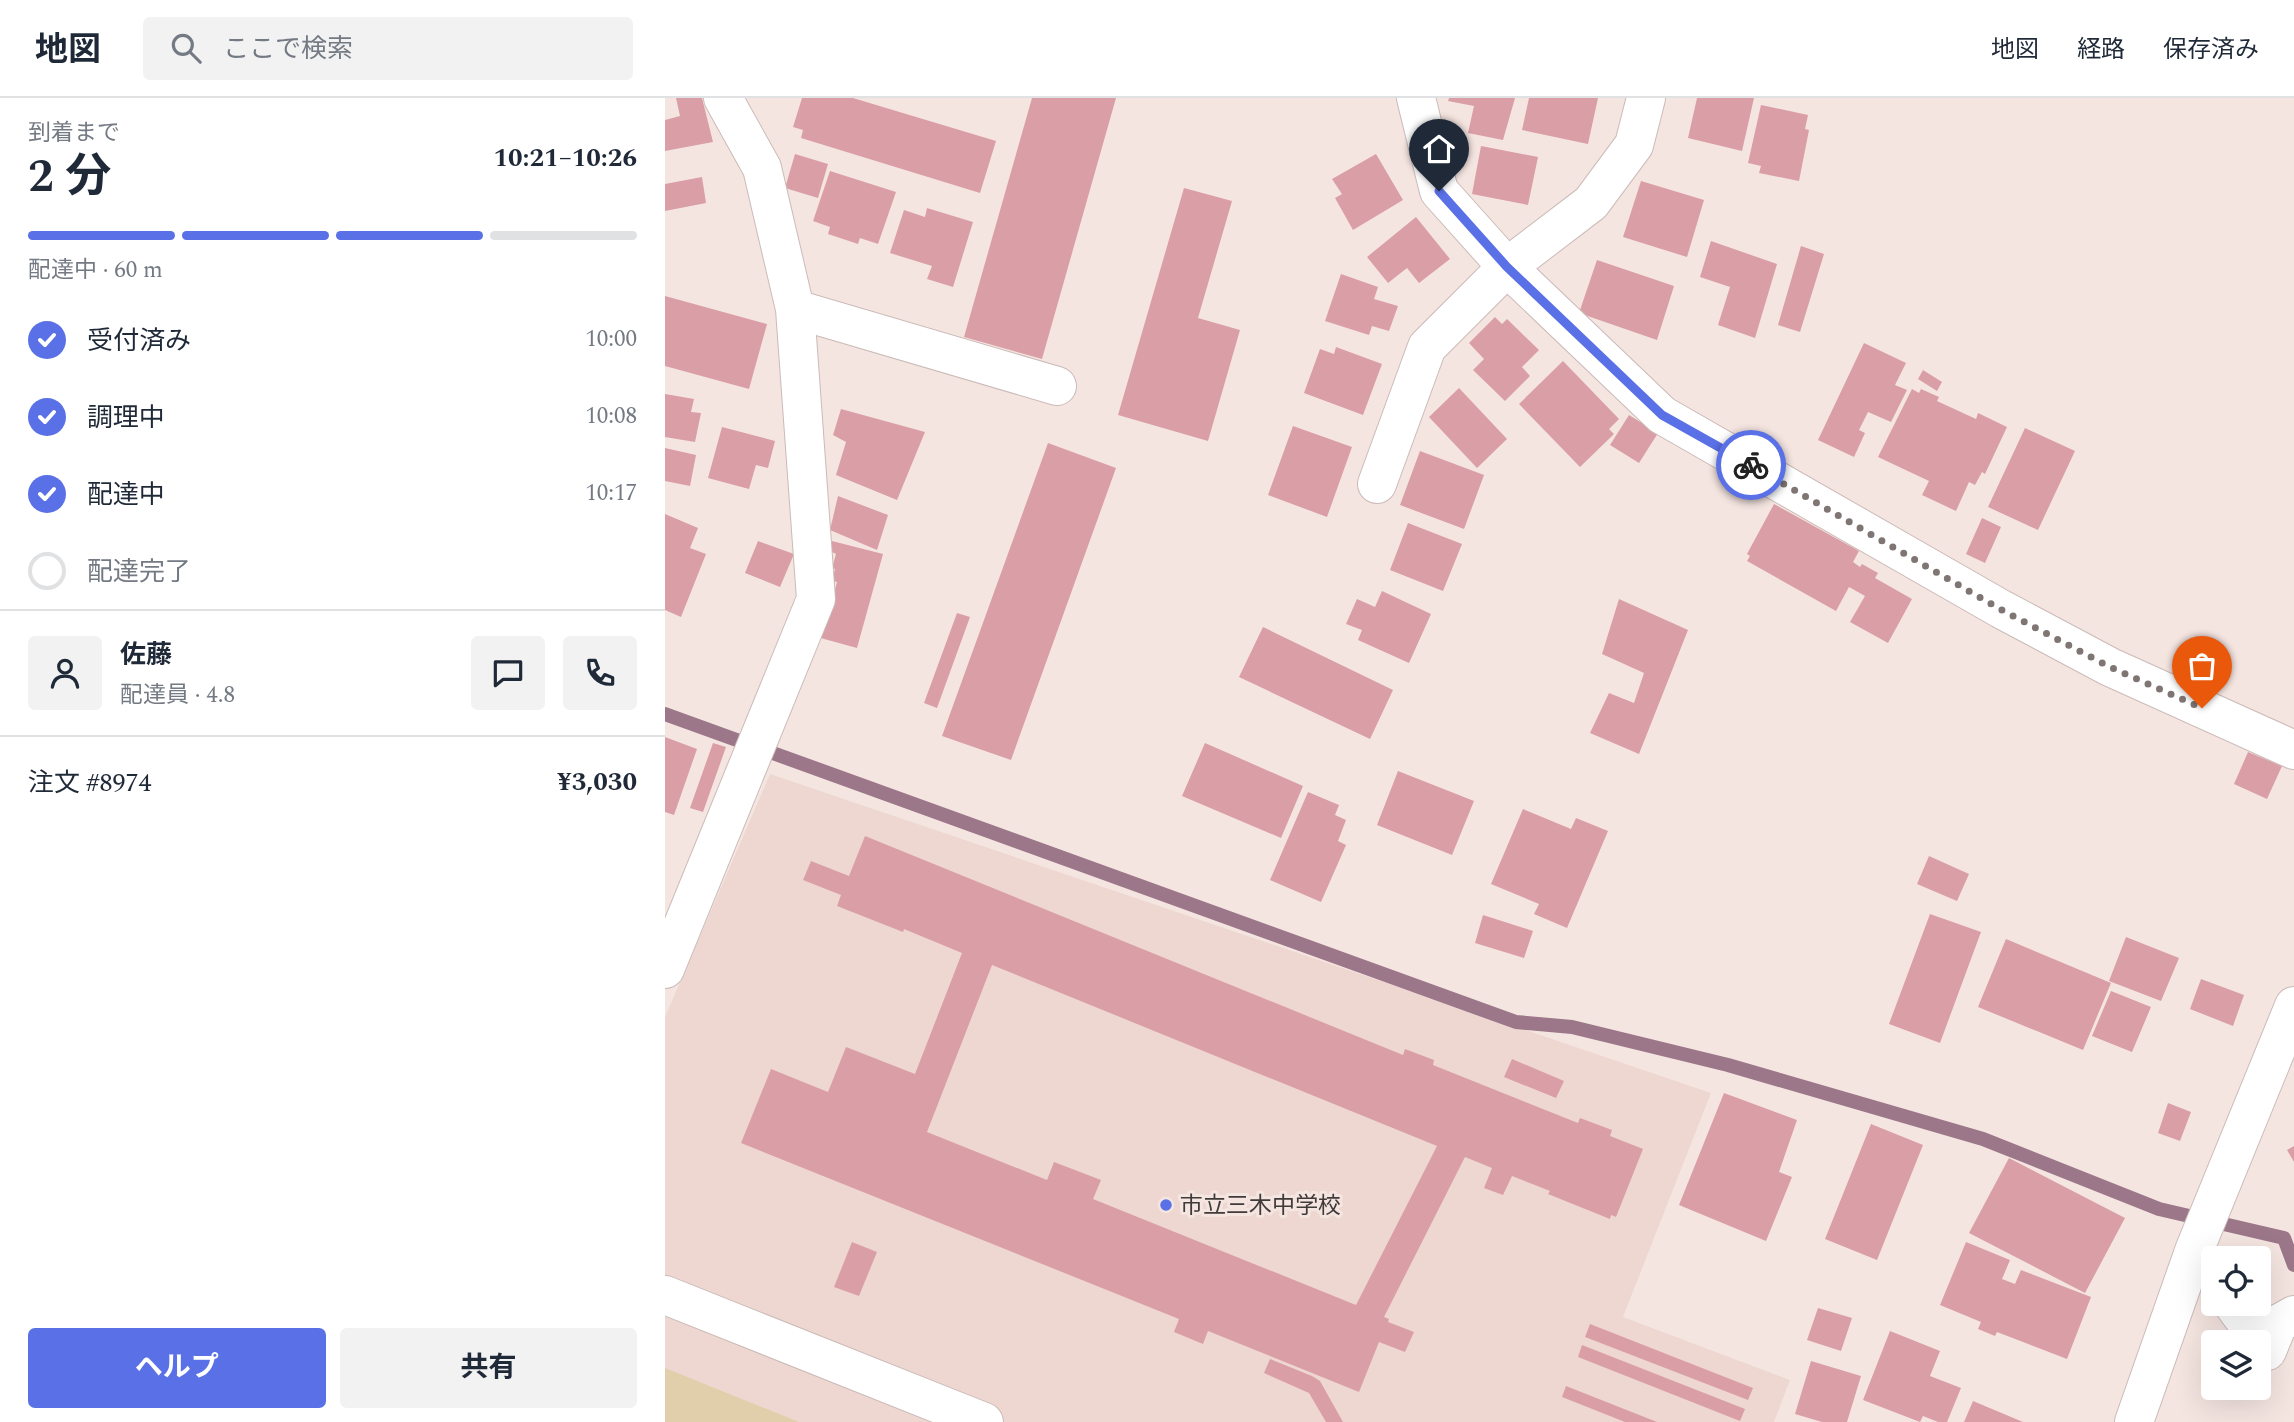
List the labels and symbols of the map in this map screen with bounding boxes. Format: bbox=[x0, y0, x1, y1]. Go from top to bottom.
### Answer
pin bbox=[1409, 119, 1469, 191]
courier bbox=[1716, 430, 1786, 500]
pin bbox=[2172, 636, 2232, 708]
place label: 市立三木中学校 bbox=[1180, 1189, 1341, 1224]
marker: 市立三木中学校 bbox=[1158, 1197, 1174, 1213]

